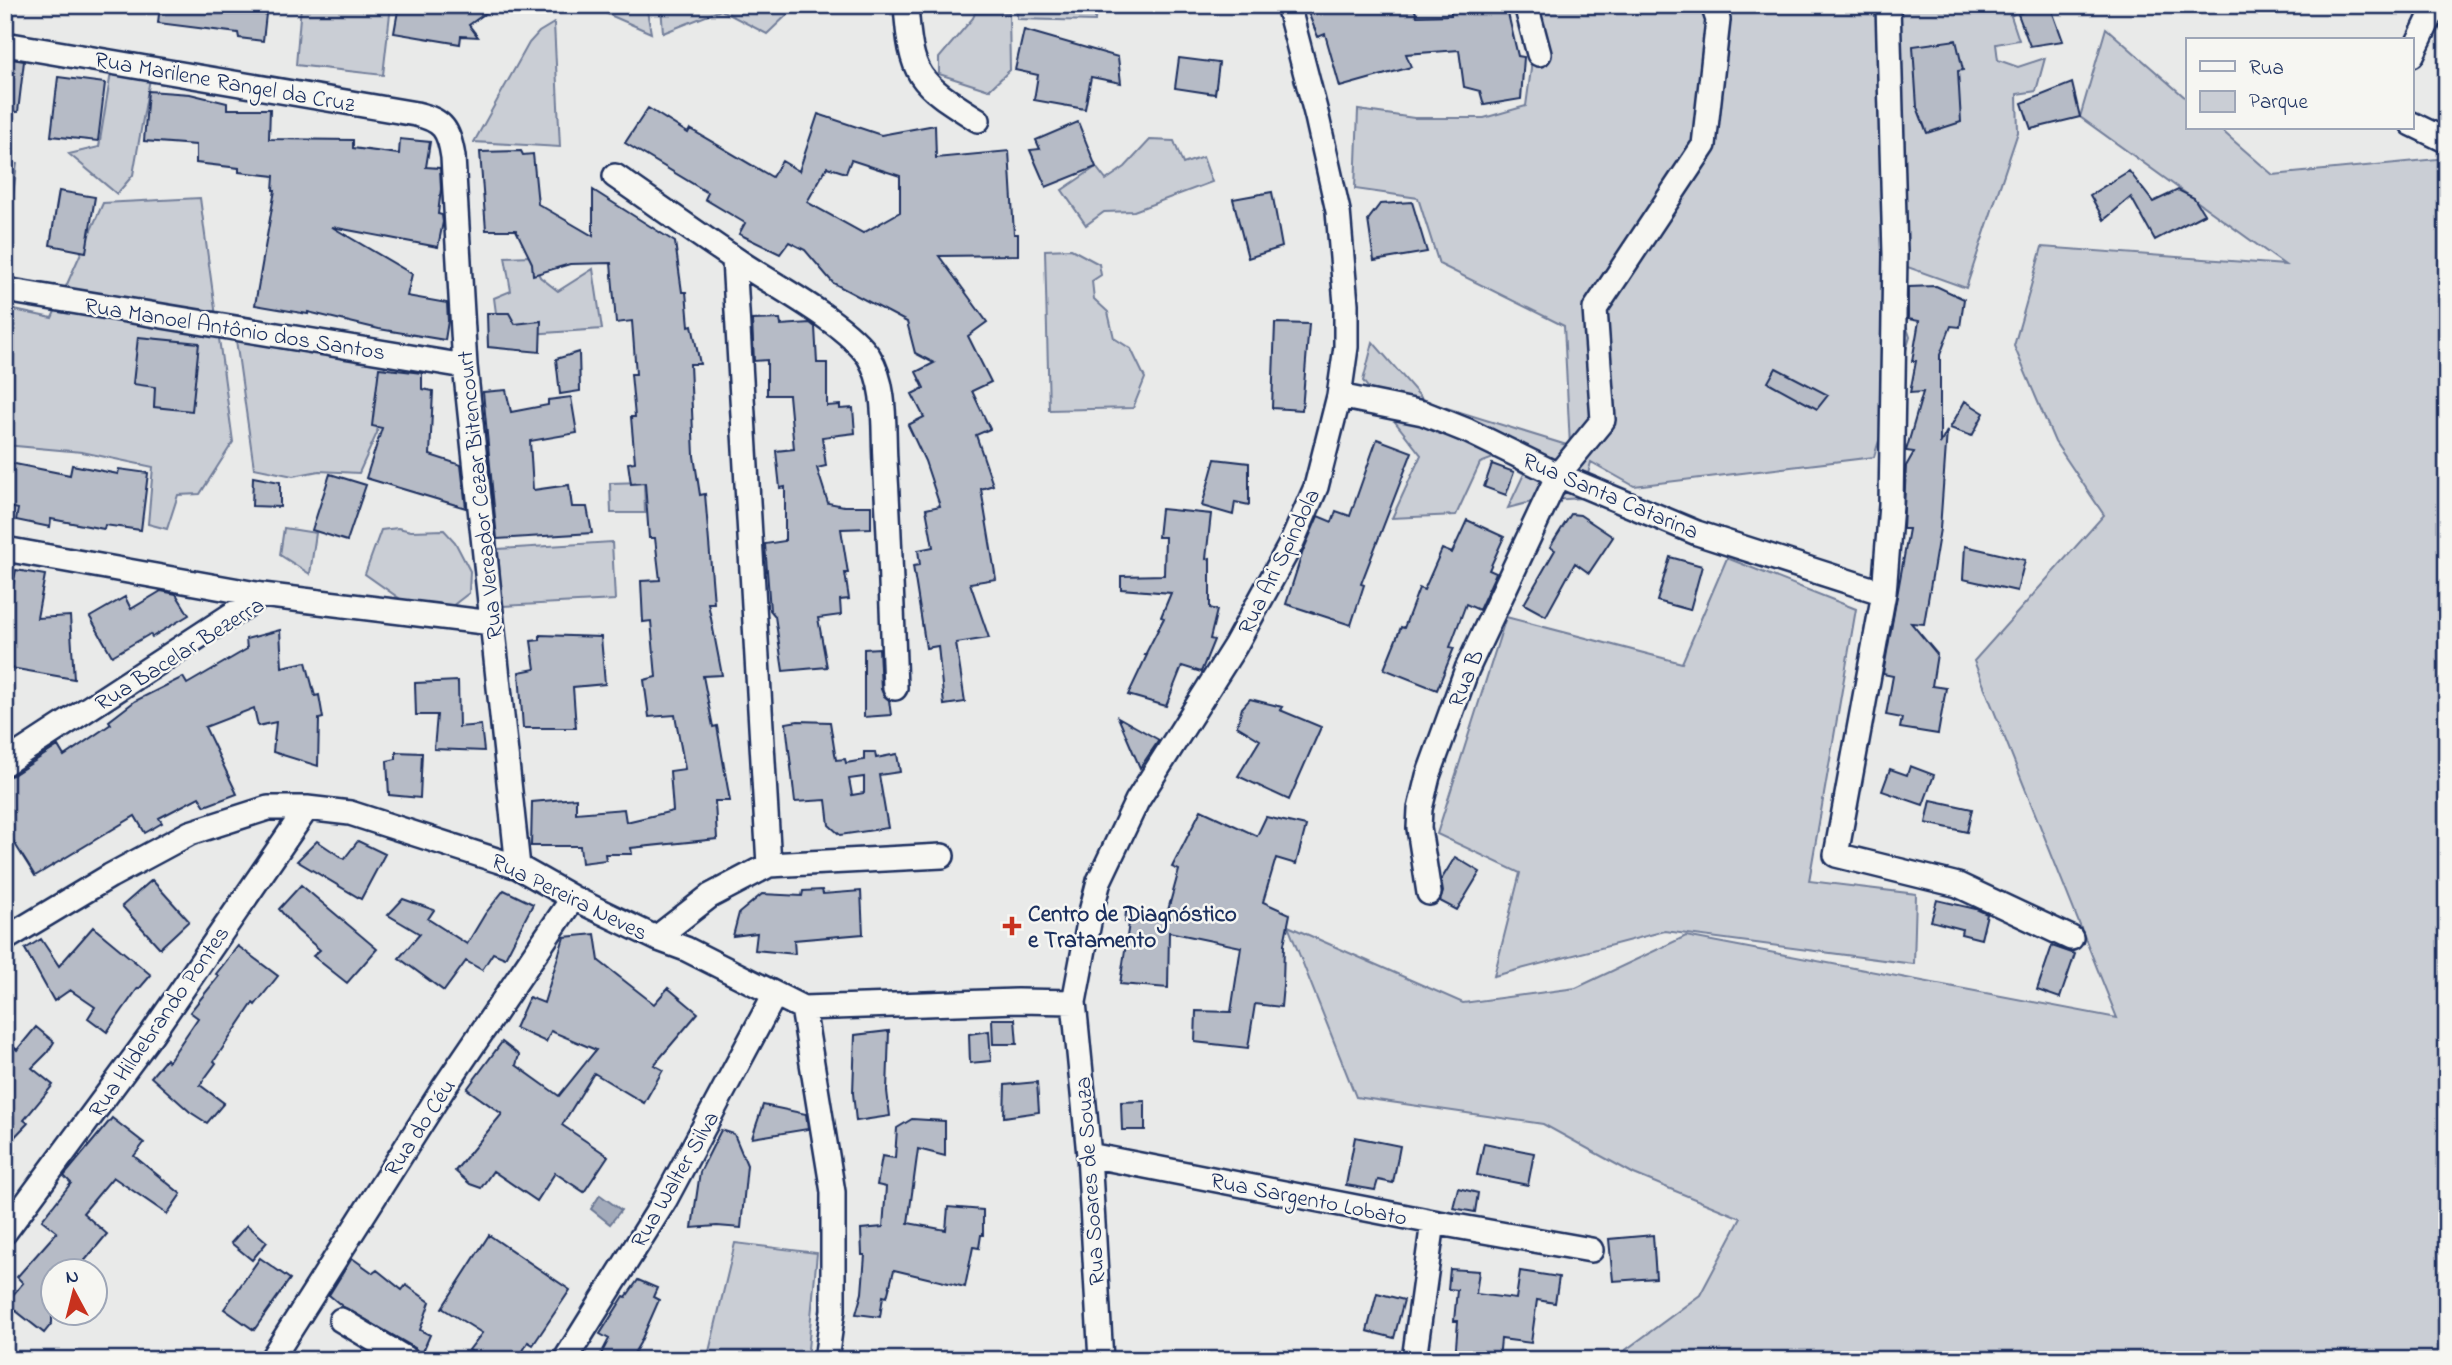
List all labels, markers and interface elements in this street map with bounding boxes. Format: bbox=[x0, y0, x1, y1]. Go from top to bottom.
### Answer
legend bbox=[2186, 38, 2414, 130]
street label: Rua Marilene Rangel da Cruz bbox=[92, 44, 358, 124]
text: Rua bbox=[2249, 54, 2284, 84]
text: Parque bbox=[2249, 88, 2308, 118]
street label: Rua Manoel Antônio dos Santos bbox=[82, 290, 387, 371]
street label: Rua Vereador Cezar Bitencourt bbox=[450, 349, 513, 641]
street label: Rua Santa Catarina bbox=[1517, 445, 1703, 549]
street label: Rua Ari Spindola bbox=[1231, 484, 1330, 641]
street label: Rua Bacelar Bezerra bbox=[89, 590, 271, 721]
street label: Rua B bbox=[1441, 645, 1494, 713]
street label: Rua Pereira Neves bbox=[485, 846, 653, 950]
place label: Centro de Diagnóstico e Tratamento bbox=[1028, 899, 1237, 958]
marker: Centro de Diagnóstico e Tratamento bbox=[1002, 916, 1022, 936]
street label: Rua Hildebrando Pontes bbox=[81, 920, 239, 1125]
street label: Rua do Céu bbox=[377, 1073, 465, 1184]
street label: Rua Soares de Souza bbox=[1068, 1075, 1115, 1286]
street label: Rua Walter Silva bbox=[624, 1106, 729, 1255]
street label: Rua Sargento Lobato bbox=[1207, 1165, 1410, 1237]
north arrow bbox=[38, 1256, 108, 1326]
text: N bbox=[64, 1263, 80, 1292]

